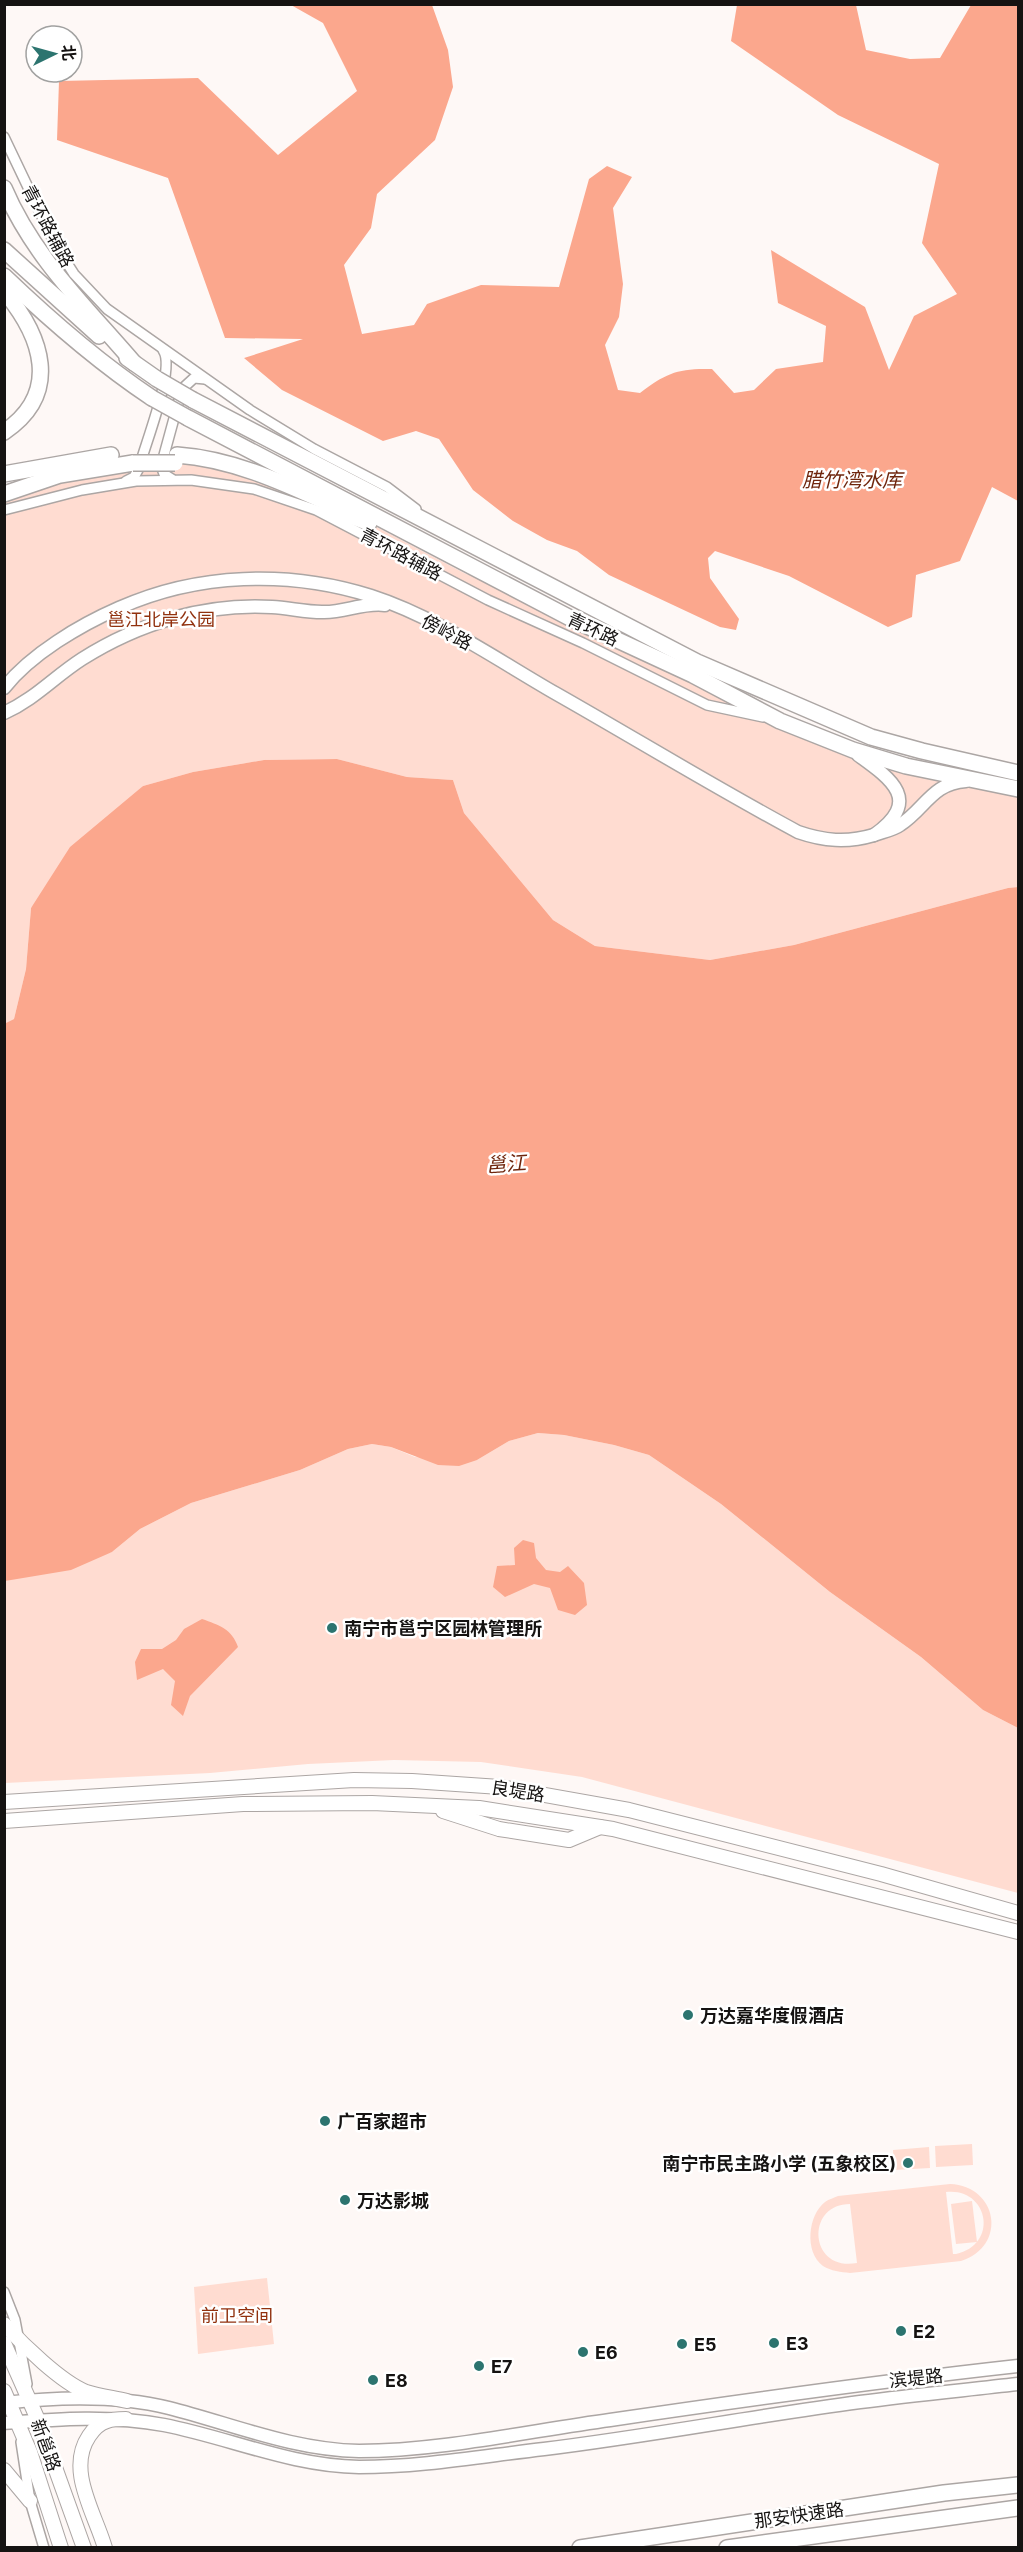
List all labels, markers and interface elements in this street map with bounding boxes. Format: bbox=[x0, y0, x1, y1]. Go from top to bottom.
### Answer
north arrow bbox=[24, 24, 84, 84]
text: 北 bbox=[58, 44, 80, 62]
street label: 青环路辅路 bbox=[18, 181, 78, 271]
water label: 腊竹湾水库 bbox=[802, 468, 905, 492]
street label: 青环路辅路 bbox=[356, 524, 446, 584]
street label: 青环路 bbox=[564, 608, 622, 650]
park label: 邕江北岸公园 bbox=[107, 609, 215, 630]
street label: 傍岭路 bbox=[418, 610, 476, 654]
water label: 邕江 bbox=[485, 1150, 529, 1177]
place label: 南宁市邕宁区园林管理所 bbox=[344, 1618, 542, 1639]
marker: 南宁市邕宁区园林管理所 bbox=[325, 1621, 339, 1635]
street label: 良堤路 bbox=[490, 1776, 546, 1806]
place label: 万达嘉华度假酒店 bbox=[700, 2005, 844, 2026]
marker: 万达嘉华度假酒店 bbox=[681, 2008, 695, 2022]
place label: 广百家超市 bbox=[337, 2111, 427, 2132]
marker: 广百家超市 bbox=[318, 2114, 332, 2128]
place label: 南宁市民主路小学 (五象校区) bbox=[662, 2153, 896, 2174]
marker: 南宁市民主路小学 (五象校区) bbox=[901, 2156, 915, 2170]
place label: 万达影城 bbox=[357, 2190, 429, 2211]
marker: 万达影城 bbox=[338, 2193, 352, 2207]
park label: 前卫空间 bbox=[201, 2305, 273, 2326]
place label: E2 bbox=[913, 2321, 935, 2342]
marker: E2 bbox=[894, 2324, 908, 2338]
place label: E3 bbox=[786, 2333, 809, 2354]
place label: E5 bbox=[694, 2334, 716, 2355]
marker: E3 bbox=[767, 2336, 781, 2350]
marker: E5 bbox=[675, 2337, 689, 2351]
place label: E6 bbox=[595, 2342, 618, 2363]
marker: E6 bbox=[576, 2345, 590, 2359]
place label: E7 bbox=[491, 2356, 512, 2377]
marker: E7 bbox=[472, 2359, 486, 2373]
street label: 滨堤路 bbox=[888, 2365, 944, 2391]
place label: E8 bbox=[385, 2370, 408, 2391]
marker: E8 bbox=[366, 2373, 380, 2387]
street label: 新邕路 bbox=[27, 2416, 65, 2474]
street label: 那安快速路 bbox=[753, 2498, 845, 2532]

